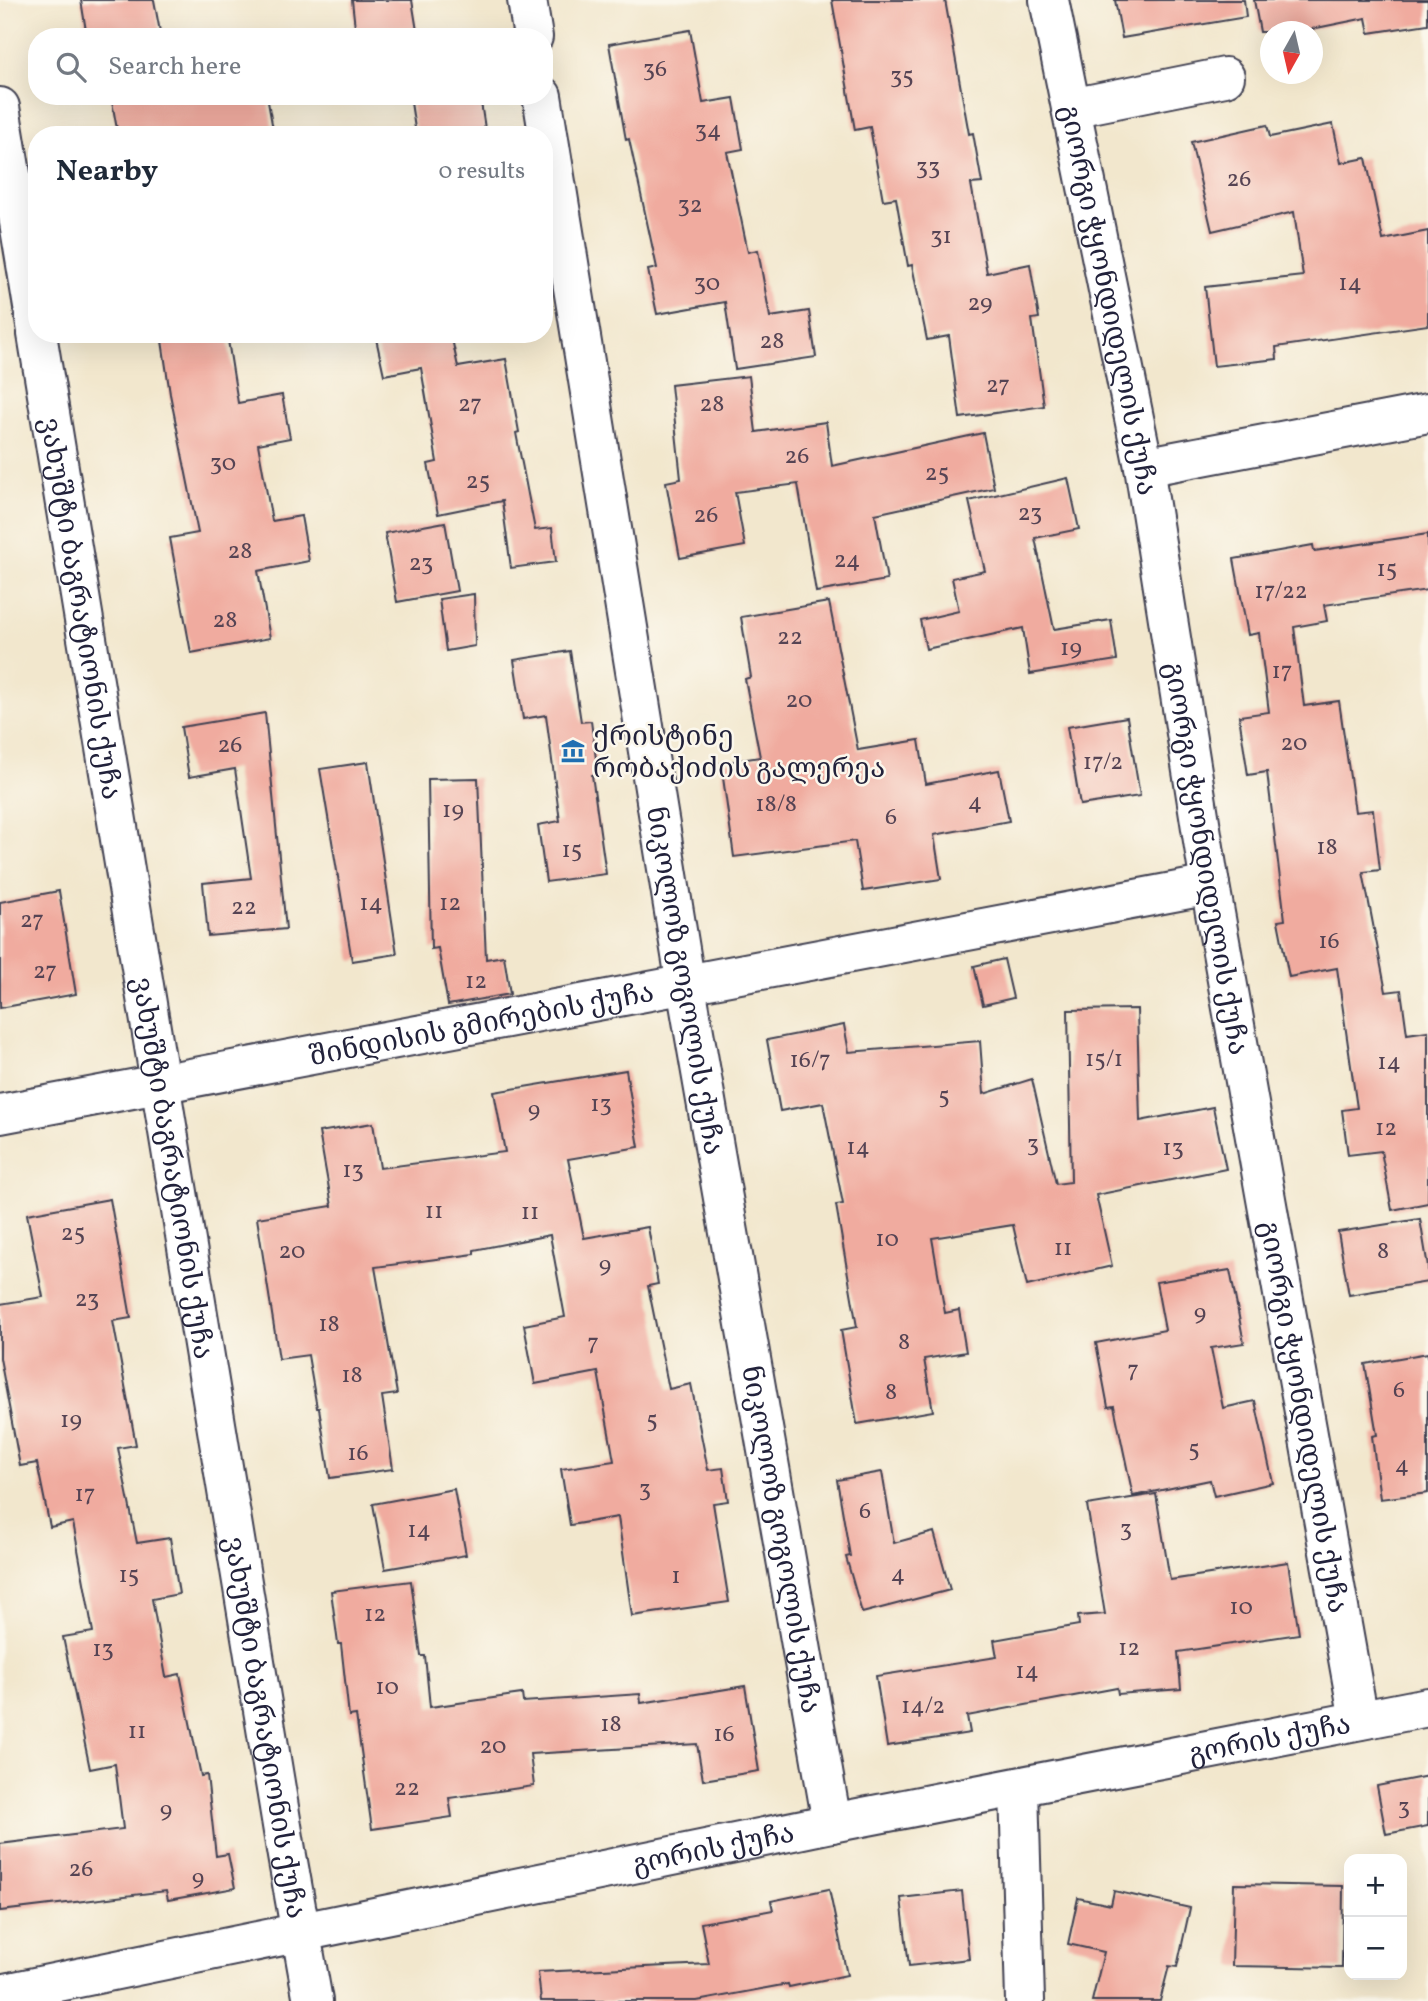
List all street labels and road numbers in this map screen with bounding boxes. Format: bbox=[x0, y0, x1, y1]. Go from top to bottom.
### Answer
street label: გიორგი ჭყონდიდელის ქუჩა bbox=[1049, 102, 1165, 498]
street label: ვახუშტი ბაგრატიონის ქუჩა bbox=[29, 415, 130, 803]
street label: გიორგი ჭყონდიდელის ქუჩა bbox=[1153, 660, 1257, 1058]
street label: ნიკოლოზ გოგოლის ქუჩა bbox=[635, 804, 732, 1158]
street label: ვახუშტი ბაგრატიონის ქუჩა bbox=[121, 974, 222, 1362]
street label: შინდისის გმირების ქუჩა bbox=[306, 974, 657, 1077]
street label: გიორგი ჭყონდიდელის ქუჩა bbox=[1248, 1218, 1357, 1616]
street label: ნიკოლოზ გოგოლის ქუჩა bbox=[730, 1362, 830, 1717]
street label: ვახუშტი ბაგრატიონის ქუჩა bbox=[213, 1534, 315, 1922]
street label: გორის ქუჩა bbox=[1186, 1706, 1354, 1775]
street label: გორის ქუჩა bbox=[629, 1814, 798, 1886]

